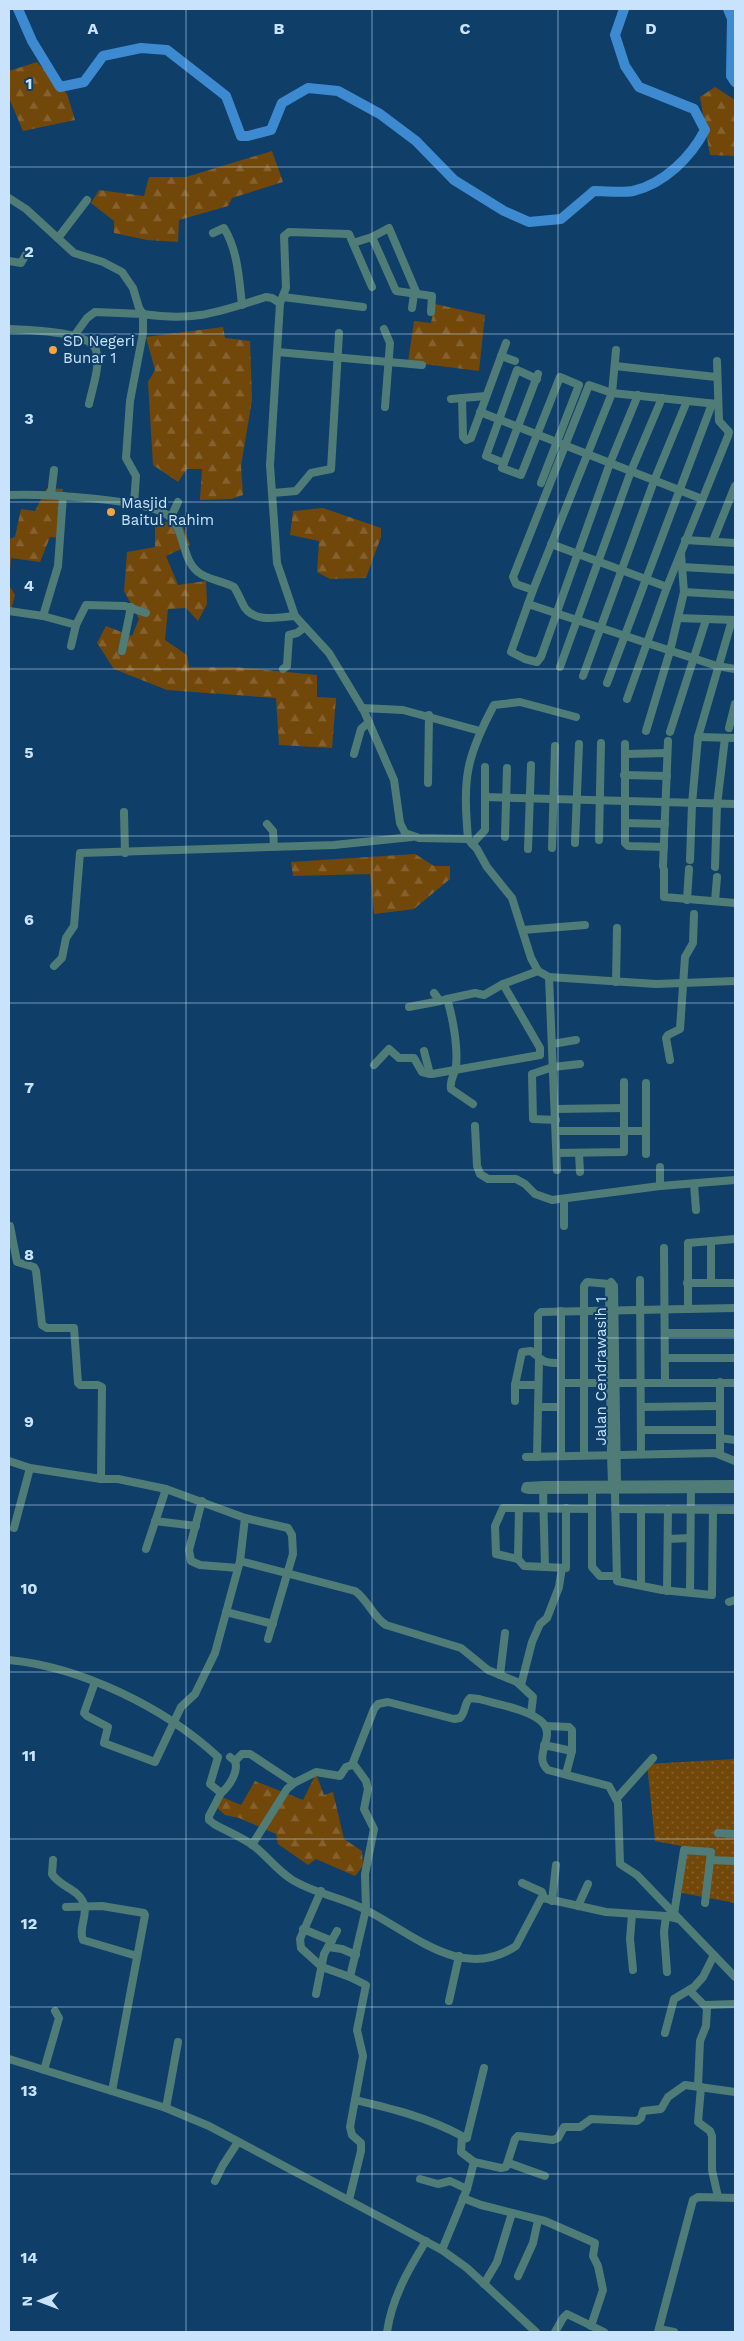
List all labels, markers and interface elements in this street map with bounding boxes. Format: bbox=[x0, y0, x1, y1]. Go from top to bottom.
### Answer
text: A bbox=[88, 19, 99, 38]
text: B bbox=[274, 19, 285, 38]
text: C bbox=[460, 19, 471, 38]
text: D bbox=[645, 19, 657, 38]
text: 1 bbox=[26, 74, 32, 93]
text: 2 bbox=[24, 242, 34, 261]
place label: SD Negeri Bunar 1 bbox=[63, 332, 135, 367]
marker: SD Negeri Bunar 1 bbox=[47, 344, 59, 356]
text: 3 bbox=[24, 409, 34, 428]
place label: Masjid Baitul Rahim bbox=[121, 494, 214, 529]
marker: Masjid Baitul Rahim bbox=[105, 506, 117, 518]
text: 4 bbox=[24, 576, 34, 595]
text: 5 bbox=[24, 743, 34, 762]
text: 6 bbox=[24, 910, 34, 929]
text: 7 bbox=[24, 1078, 34, 1097]
text: 8 bbox=[24, 1245, 34, 1264]
street label: Jalan Cendrawasih 1 bbox=[592, 1297, 610, 1445]
text: 9 bbox=[24, 1412, 34, 1431]
text: 10 bbox=[20, 1579, 38, 1598]
text: 11 bbox=[22, 1746, 36, 1765]
text: 12 bbox=[21, 1914, 37, 1933]
text: 13 bbox=[21, 2081, 37, 2100]
text: 14 bbox=[20, 2248, 38, 2267]
north arrow bbox=[15, 2276, 65, 2326]
text: N bbox=[19, 2296, 35, 2307]

